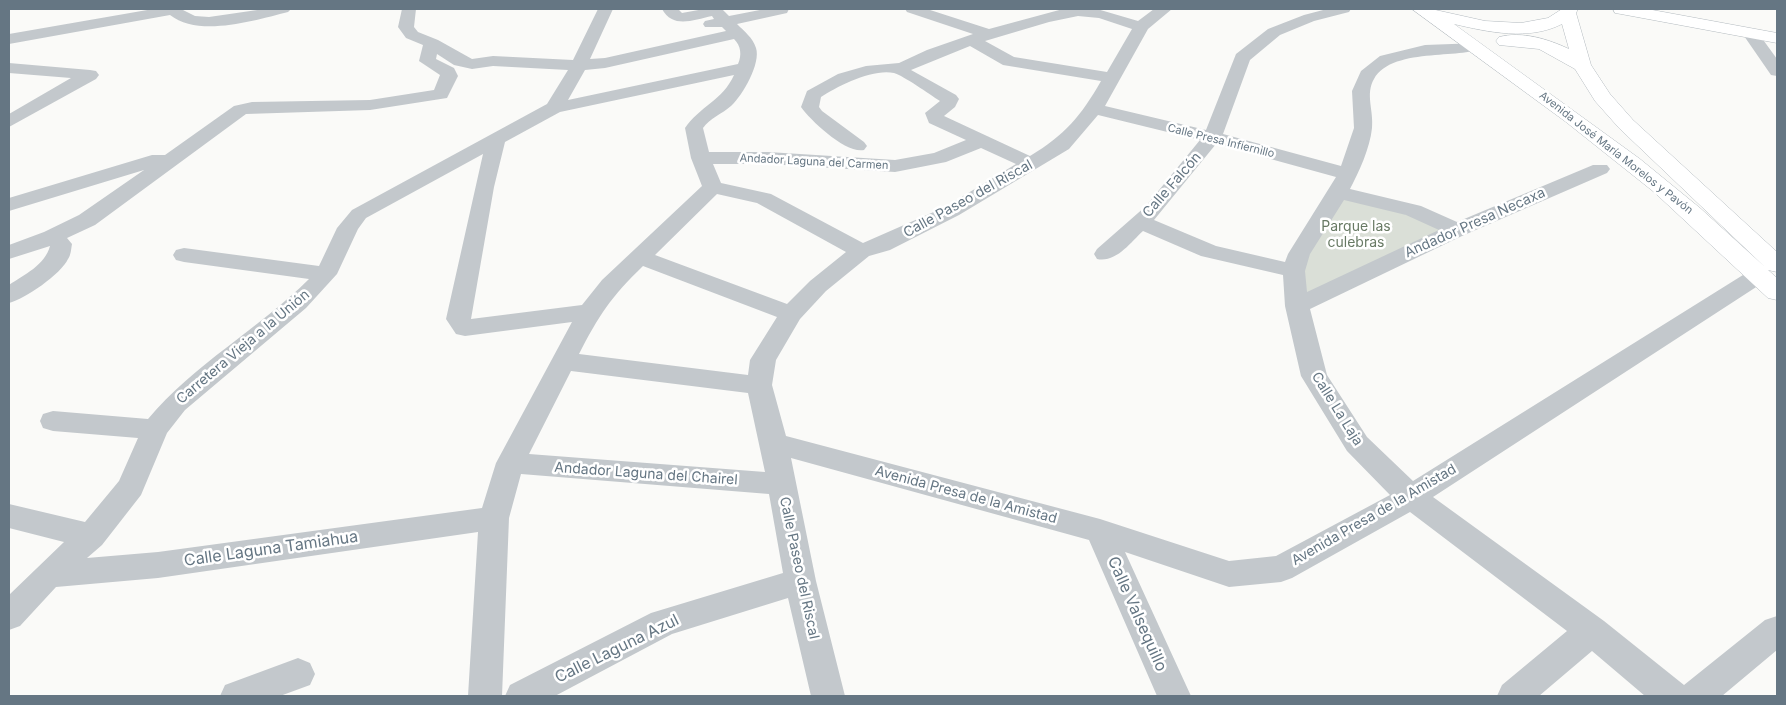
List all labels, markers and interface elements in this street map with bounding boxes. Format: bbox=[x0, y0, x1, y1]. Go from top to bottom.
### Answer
street label: Avenida José María Morelos y Pavón bbox=[1537, 89, 1695, 217]
street label: Calle Presa Infiernillo bbox=[1166, 121, 1276, 161]
street label: Calle Falcón bbox=[1139, 149, 1205, 221]
street label: Andador Laguna del Carmen bbox=[739, 152, 889, 172]
street label: Calle Paseo del Riscal bbox=[901, 157, 1035, 241]
street label: Andador Presa Necaxa bbox=[1402, 184, 1548, 262]
park label: Parque las culebras bbox=[1321, 219, 1391, 252]
street label: Carretera Vieja a la Unión bbox=[173, 286, 313, 408]
street label: Calle La Laja bbox=[1308, 369, 1366, 449]
street label: Andador Laguna del Chairel bbox=[554, 459, 738, 489]
street label: Avenida Presa de la Amistad bbox=[1289, 461, 1459, 569]
street label: Avenida Presa de la Amistad bbox=[873, 463, 1059, 527]
street label: Calle Paseo del Riscal bbox=[776, 495, 822, 641]
street label: Calle Laguna Tamiahua bbox=[183, 527, 359, 571]
street label: Calle Valsequillo bbox=[1103, 554, 1171, 674]
street label: Calle Laguna Azul bbox=[552, 611, 682, 687]

